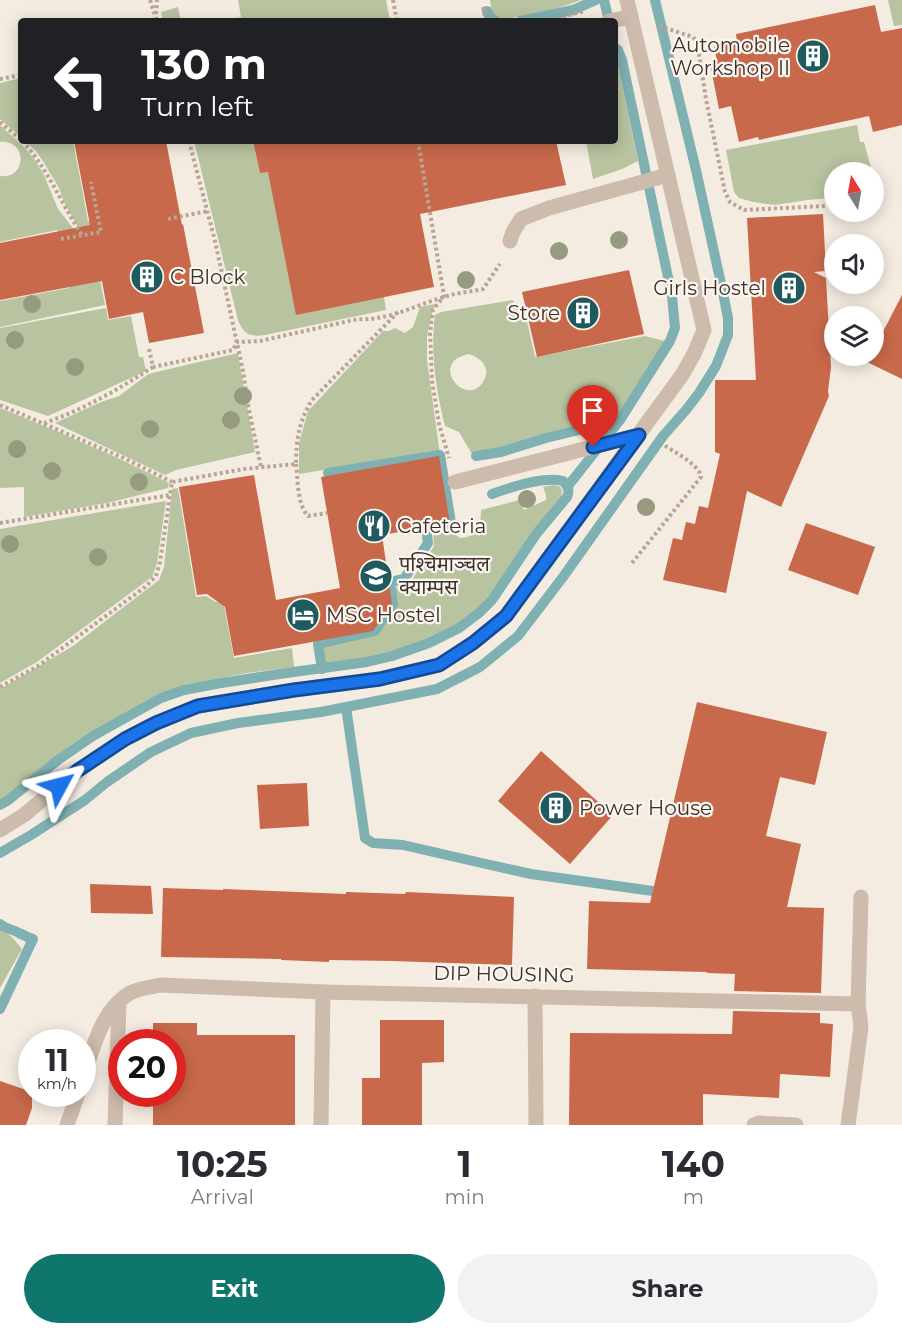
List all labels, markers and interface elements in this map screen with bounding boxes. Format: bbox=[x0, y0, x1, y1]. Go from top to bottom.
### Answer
place label: Automobile Workshop II bbox=[670, 33, 790, 80]
text: 130 m bbox=[141, 38, 267, 90]
building icon: Automobile Workshop II bbox=[795, 38, 831, 74]
icon: left bbox=[42, 42, 120, 120]
text: Turn left bbox=[141, 90, 254, 123]
north arrow bbox=[824, 162, 884, 222]
map controls bbox=[824, 162, 884, 366]
button: sound bbox=[824, 234, 884, 294]
building icon: C Block bbox=[129, 259, 165, 295]
place label: C Block bbox=[170, 265, 246, 289]
building icon: Girls Hostel bbox=[771, 270, 807, 306]
place label: Girls Hostel bbox=[653, 276, 766, 300]
building icon: Store bbox=[565, 295, 601, 331]
place label: Store bbox=[508, 301, 560, 325]
button: layers bbox=[824, 306, 884, 366]
pin bbox=[567, 385, 618, 447]
icon: arrive bbox=[576, 394, 609, 427]
restaurant icon: Cafeteria bbox=[356, 508, 392, 544]
place label: Cafeteria bbox=[397, 514, 486, 538]
place label: पश्‍चिमाञ्‍चल क्याम्पस bbox=[399, 552, 490, 599]
school or university icon: पश्‍चिमाञ्‍चल क्याम्पस bbox=[358, 558, 394, 594]
hotel icon: MSC Hostel bbox=[285, 597, 321, 633]
place label: MSC Hostel bbox=[326, 603, 441, 627]
position arrow bbox=[27, 754, 91, 818]
building icon: Power House bbox=[538, 790, 574, 826]
place label: Power House bbox=[579, 796, 712, 820]
street label: DIP HOUSING bbox=[433, 961, 575, 987]
speed limit sign: 20 bbox=[108, 1029, 186, 1107]
text: 11 bbox=[45, 1042, 69, 1079]
text: km/h bbox=[37, 1074, 77, 1093]
text: 10:25 bbox=[177, 1142, 268, 1186]
text: 1 bbox=[458, 1142, 472, 1186]
text: 140 bbox=[662, 1142, 725, 1186]
text: Arrival bbox=[191, 1185, 254, 1209]
text: min bbox=[445, 1185, 485, 1209]
text: m bbox=[683, 1185, 704, 1209]
button: Exit bbox=[24, 1254, 445, 1323]
button: Share bbox=[457, 1254, 878, 1323]

